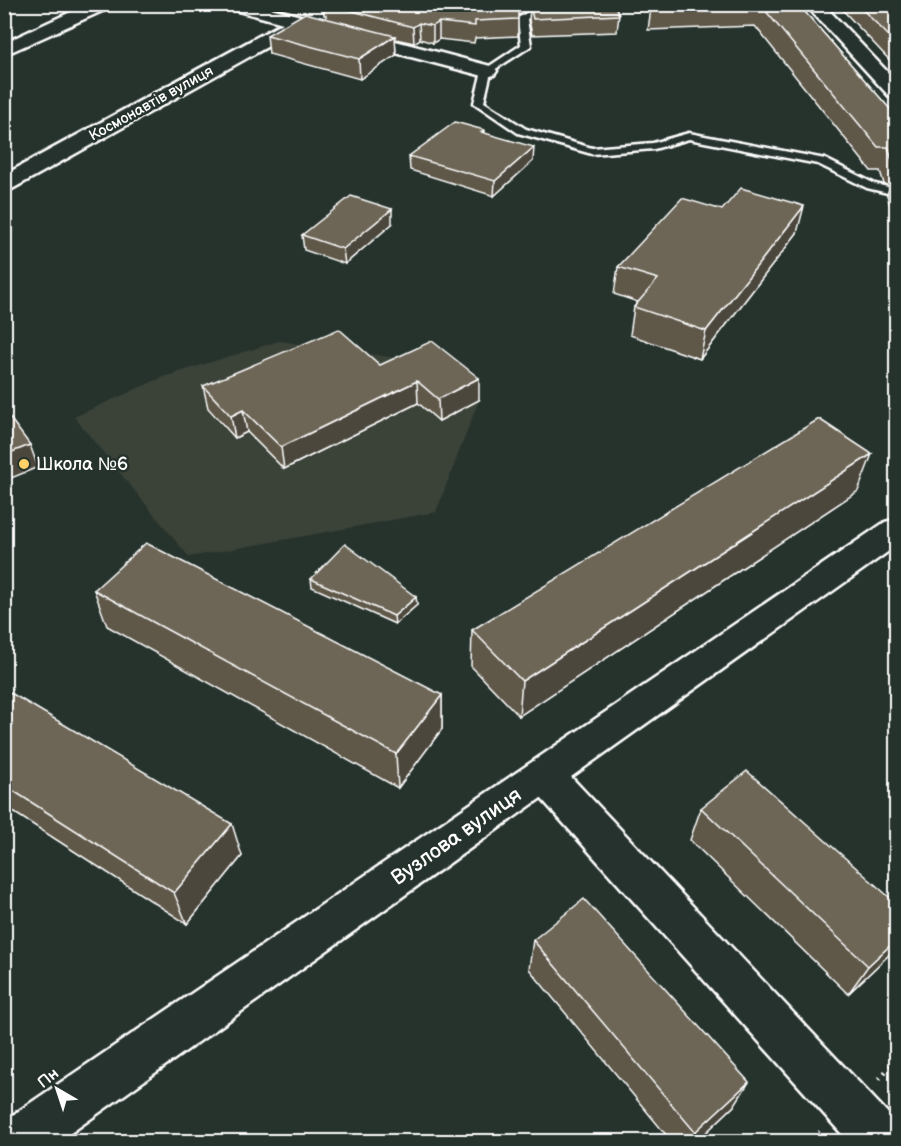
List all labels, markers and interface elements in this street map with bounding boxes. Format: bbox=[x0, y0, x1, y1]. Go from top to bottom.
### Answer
street label: Космонавтів вулиця bbox=[86, 61, 217, 145]
place label: Школа №6 bbox=[36, 454, 128, 475]
marker: Школа №6 bbox=[17, 457, 31, 471]
street label: Вузлова вулиця bbox=[386, 782, 526, 891]
north arrow bbox=[27, 1059, 87, 1119]
text: Пн bbox=[34, 1064, 63, 1093]

